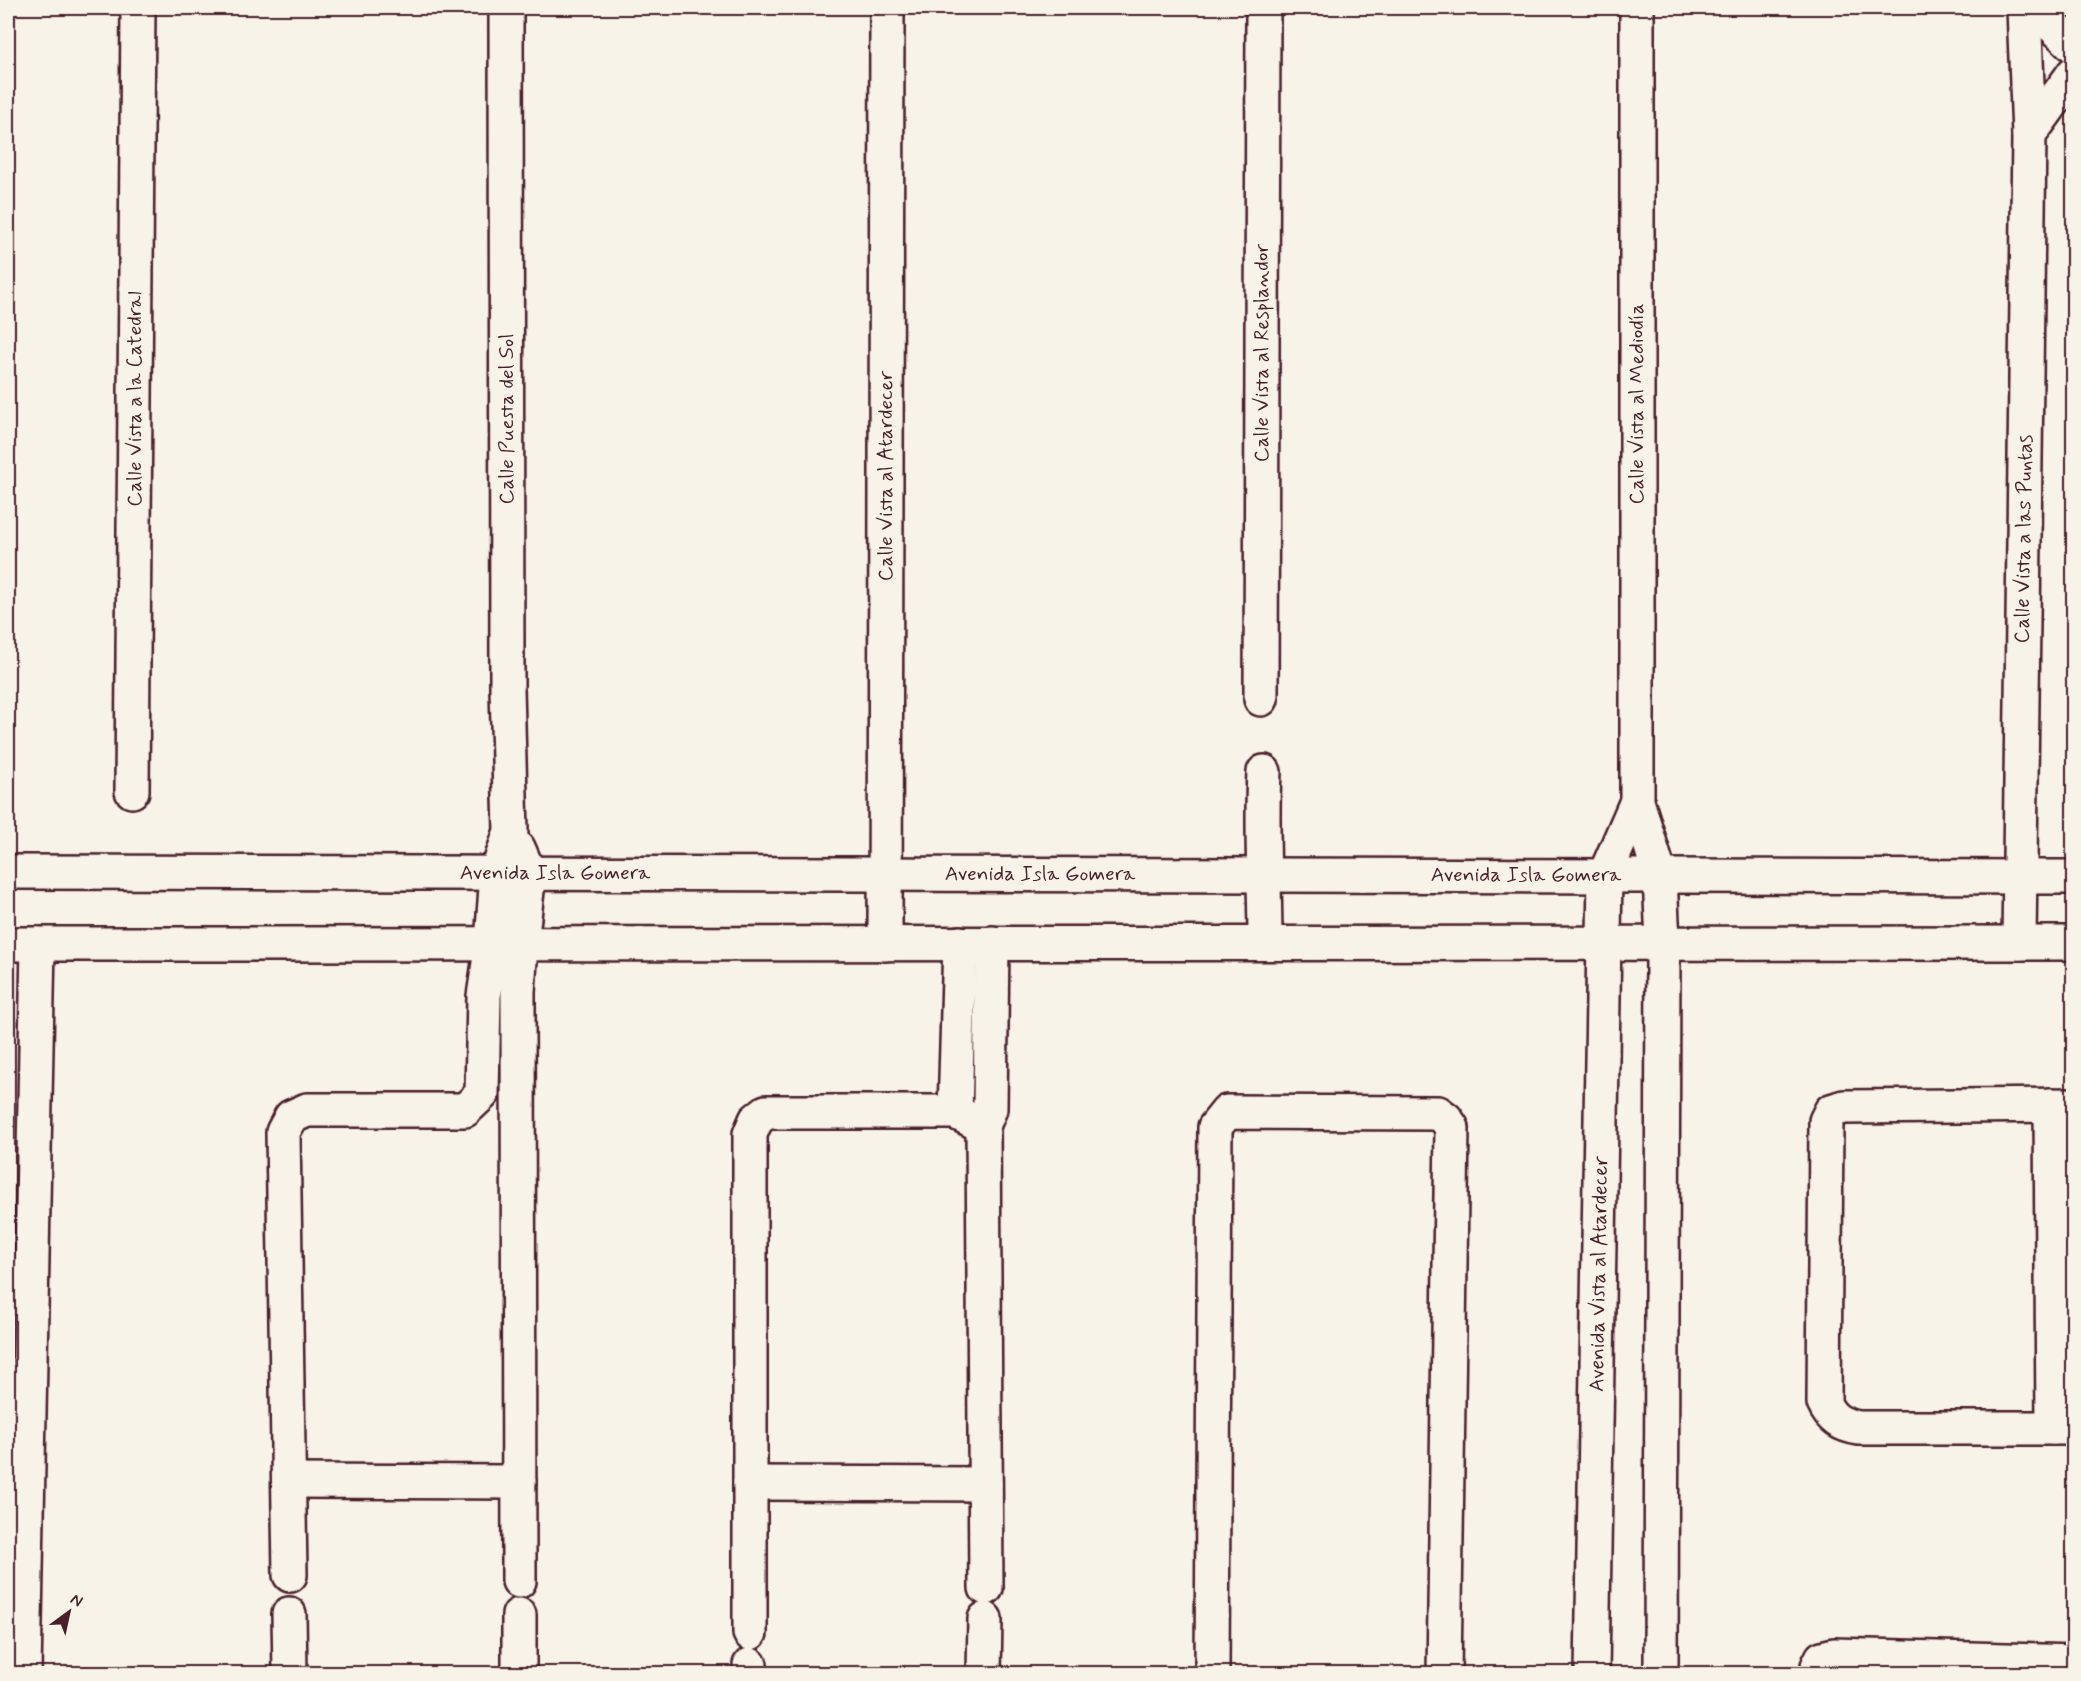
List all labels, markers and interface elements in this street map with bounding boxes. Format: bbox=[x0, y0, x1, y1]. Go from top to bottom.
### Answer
street label: Calle Vista al Resplandor bbox=[1248, 244, 1276, 462]
street label: Calle Vista a la Catedral bbox=[121, 291, 149, 507]
street label: Calle Vista al Mediodía bbox=[1623, 304, 1651, 504]
street label: Calle Puesta del Sol bbox=[493, 334, 521, 504]
street label: Calle Vista al Atardecer bbox=[872, 370, 900, 581]
street label: Calle Vista a las Puntas bbox=[2008, 434, 2040, 644]
street label: Avenida Isla Gomera bbox=[460, 859, 651, 887]
street label: Avenida Isla Gomera bbox=[945, 860, 1136, 888]
street label: Avenida Isla Gomera bbox=[1431, 861, 1622, 889]
street label: Avenida Vista al Atardecer bbox=[1583, 1156, 1615, 1392]
north arrow bbox=[39, 1582, 99, 1642]
text: N bbox=[66, 1589, 87, 1612]

